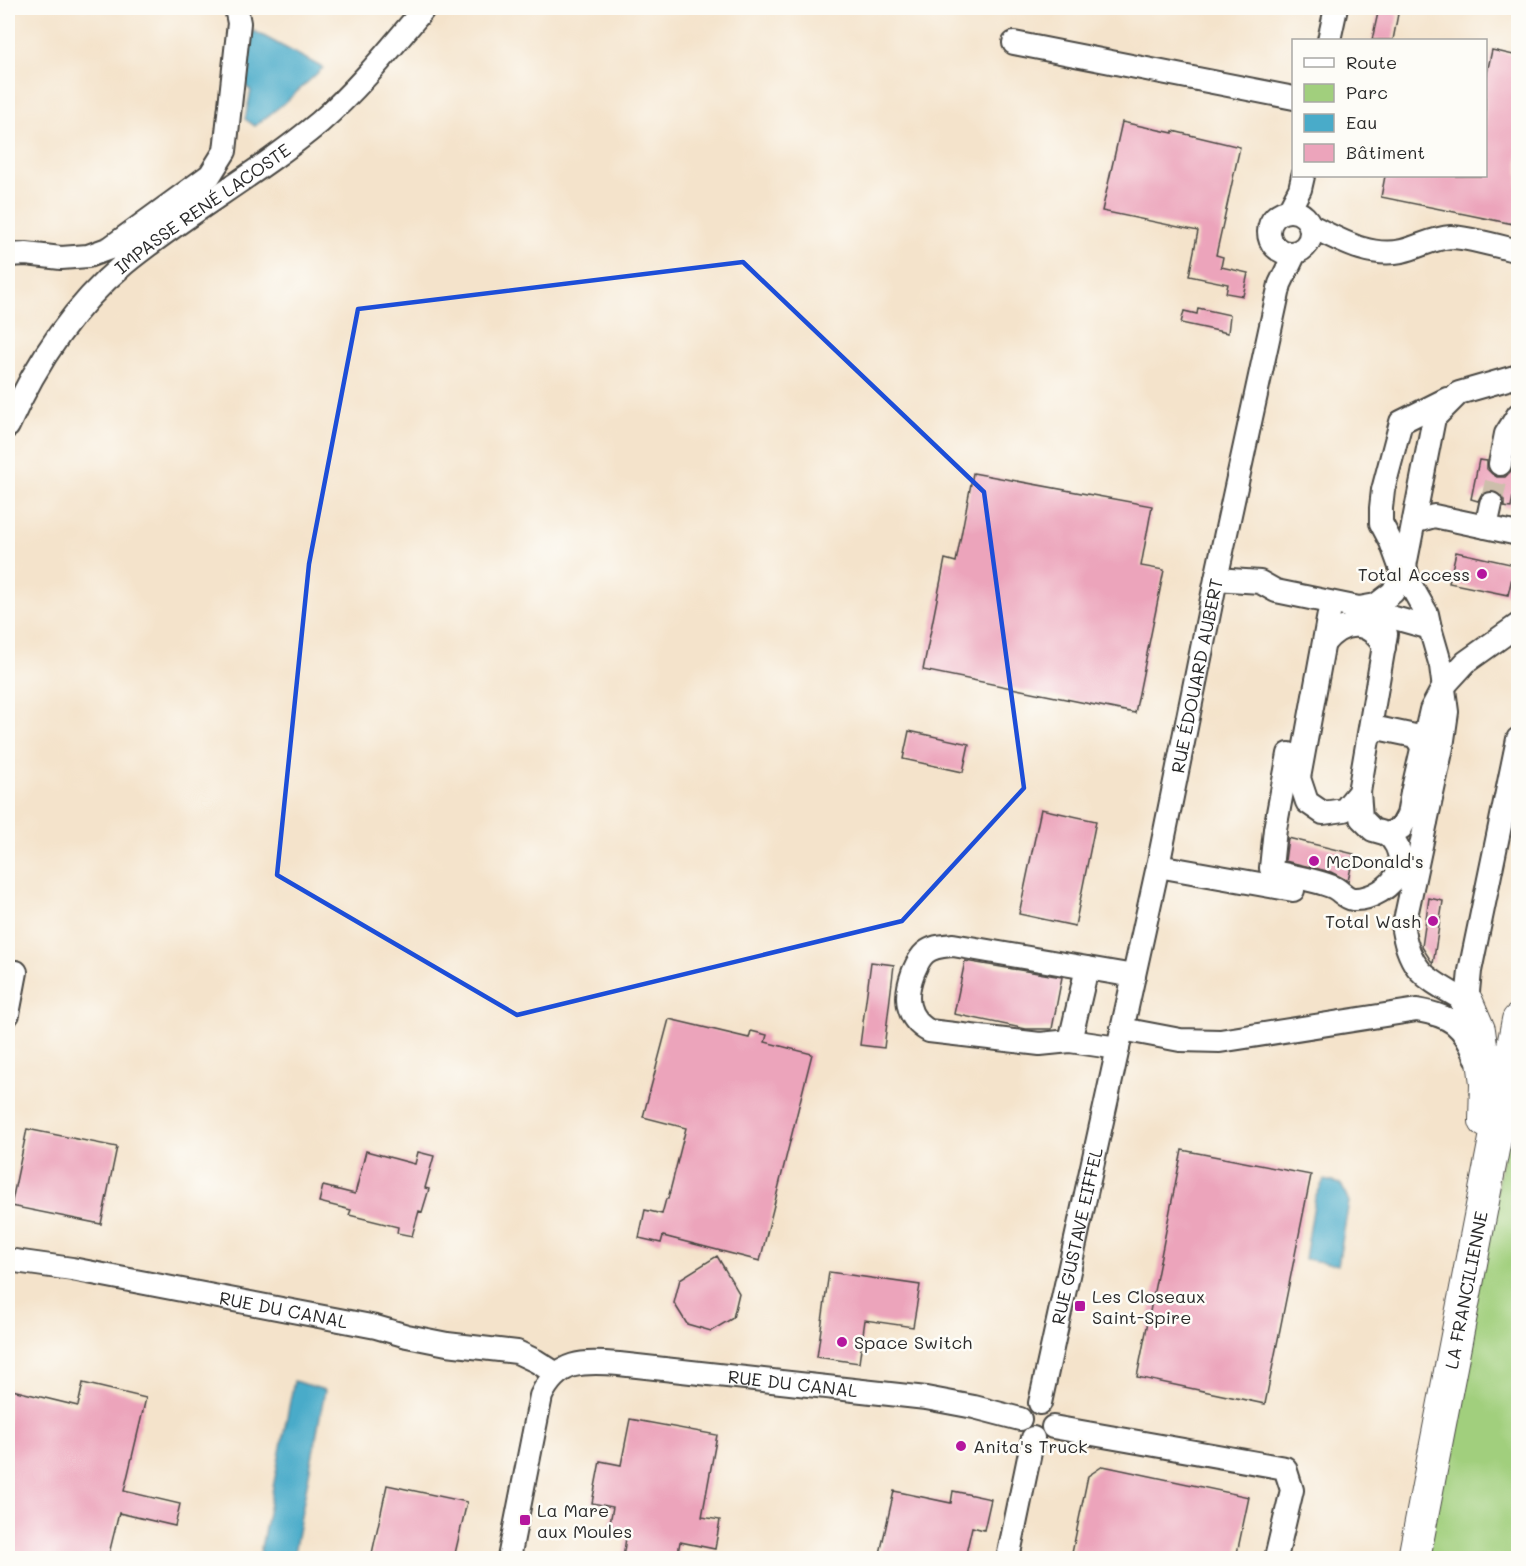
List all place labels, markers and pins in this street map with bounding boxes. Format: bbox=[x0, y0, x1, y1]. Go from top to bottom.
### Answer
place label: Total Access bbox=[1358, 562, 1470, 586]
marker: Total Access bbox=[1475, 567, 1489, 581]
place label: McDonald's bbox=[1326, 849, 1424, 873]
marker: McDonald's bbox=[1307, 854, 1321, 868]
place label: Total Wash bbox=[1325, 909, 1421, 933]
marker: Total Wash bbox=[1426, 914, 1440, 928]
place label: Les Closeaux Saint-Spire bbox=[1092, 1284, 1205, 1329]
marker: Les Closeaux Saint-Spire bbox=[1073, 1299, 1087, 1313]
place label: Space Switch bbox=[854, 1330, 972, 1354]
marker: Space Switch bbox=[835, 1335, 849, 1349]
place label: Anita's Truck bbox=[973, 1434, 1088, 1458]
marker: Anita's Truck bbox=[954, 1439, 968, 1453]
place label: La Mare aux Moules bbox=[537, 1498, 632, 1543]
marker: La Mare aux Moules bbox=[518, 1513, 532, 1527]

